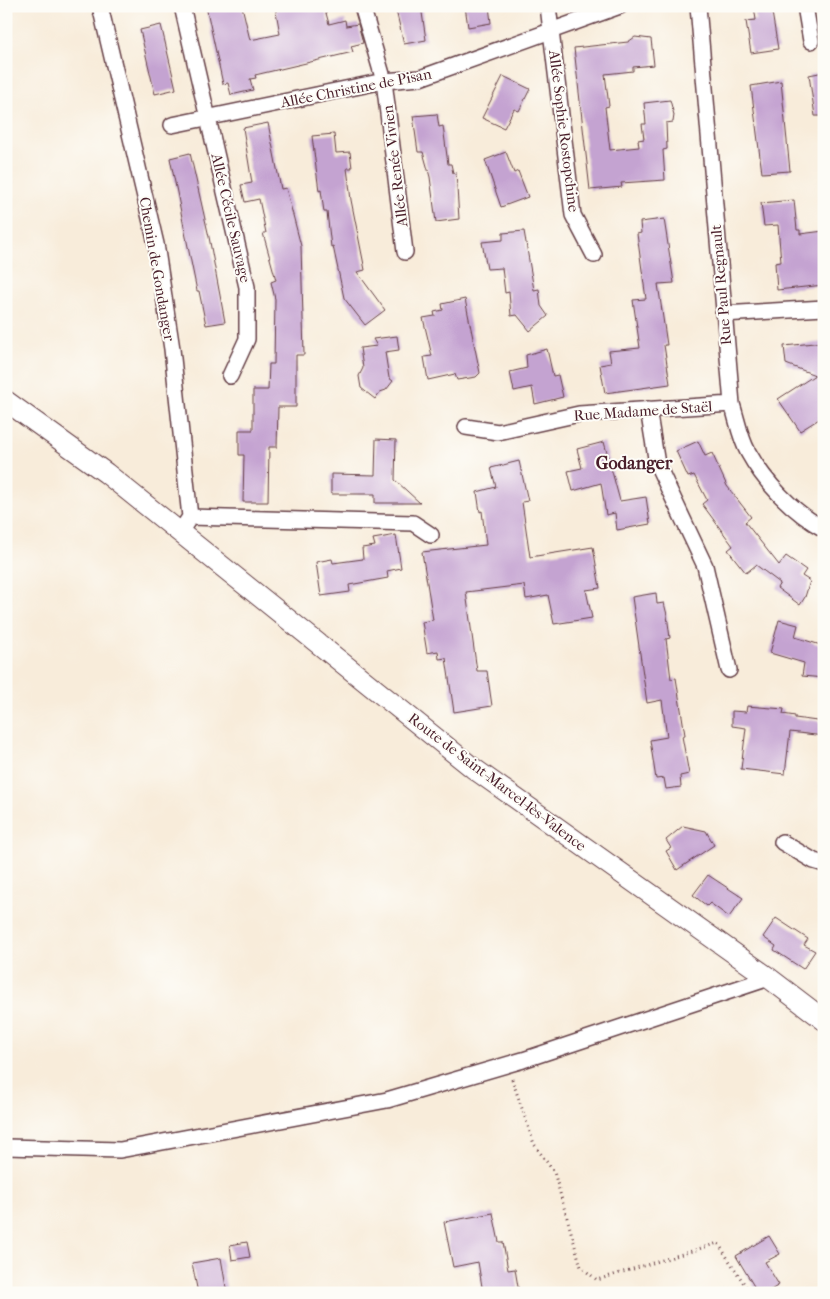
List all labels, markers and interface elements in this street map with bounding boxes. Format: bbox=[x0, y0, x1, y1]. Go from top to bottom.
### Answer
street label: Allée Sophie Rostopchine bbox=[545, 48, 583, 214]
street label: Allée Christine de Pisan bbox=[278, 64, 433, 112]
street label: Allée Renée Vivien bbox=[379, 104, 412, 229]
street label: Allée Cécile Sauvage bbox=[207, 151, 255, 285]
street label: Chemin de Gondanger bbox=[135, 196, 179, 343]
street label: Rue Paul Regnault bbox=[707, 223, 735, 346]
street label: Rue Madame de Staël bbox=[573, 397, 713, 425]
district label: Godanger bbox=[596, 453, 673, 474]
street label: Route de Saint-Marcel-lès-Valence bbox=[404, 709, 590, 855]

